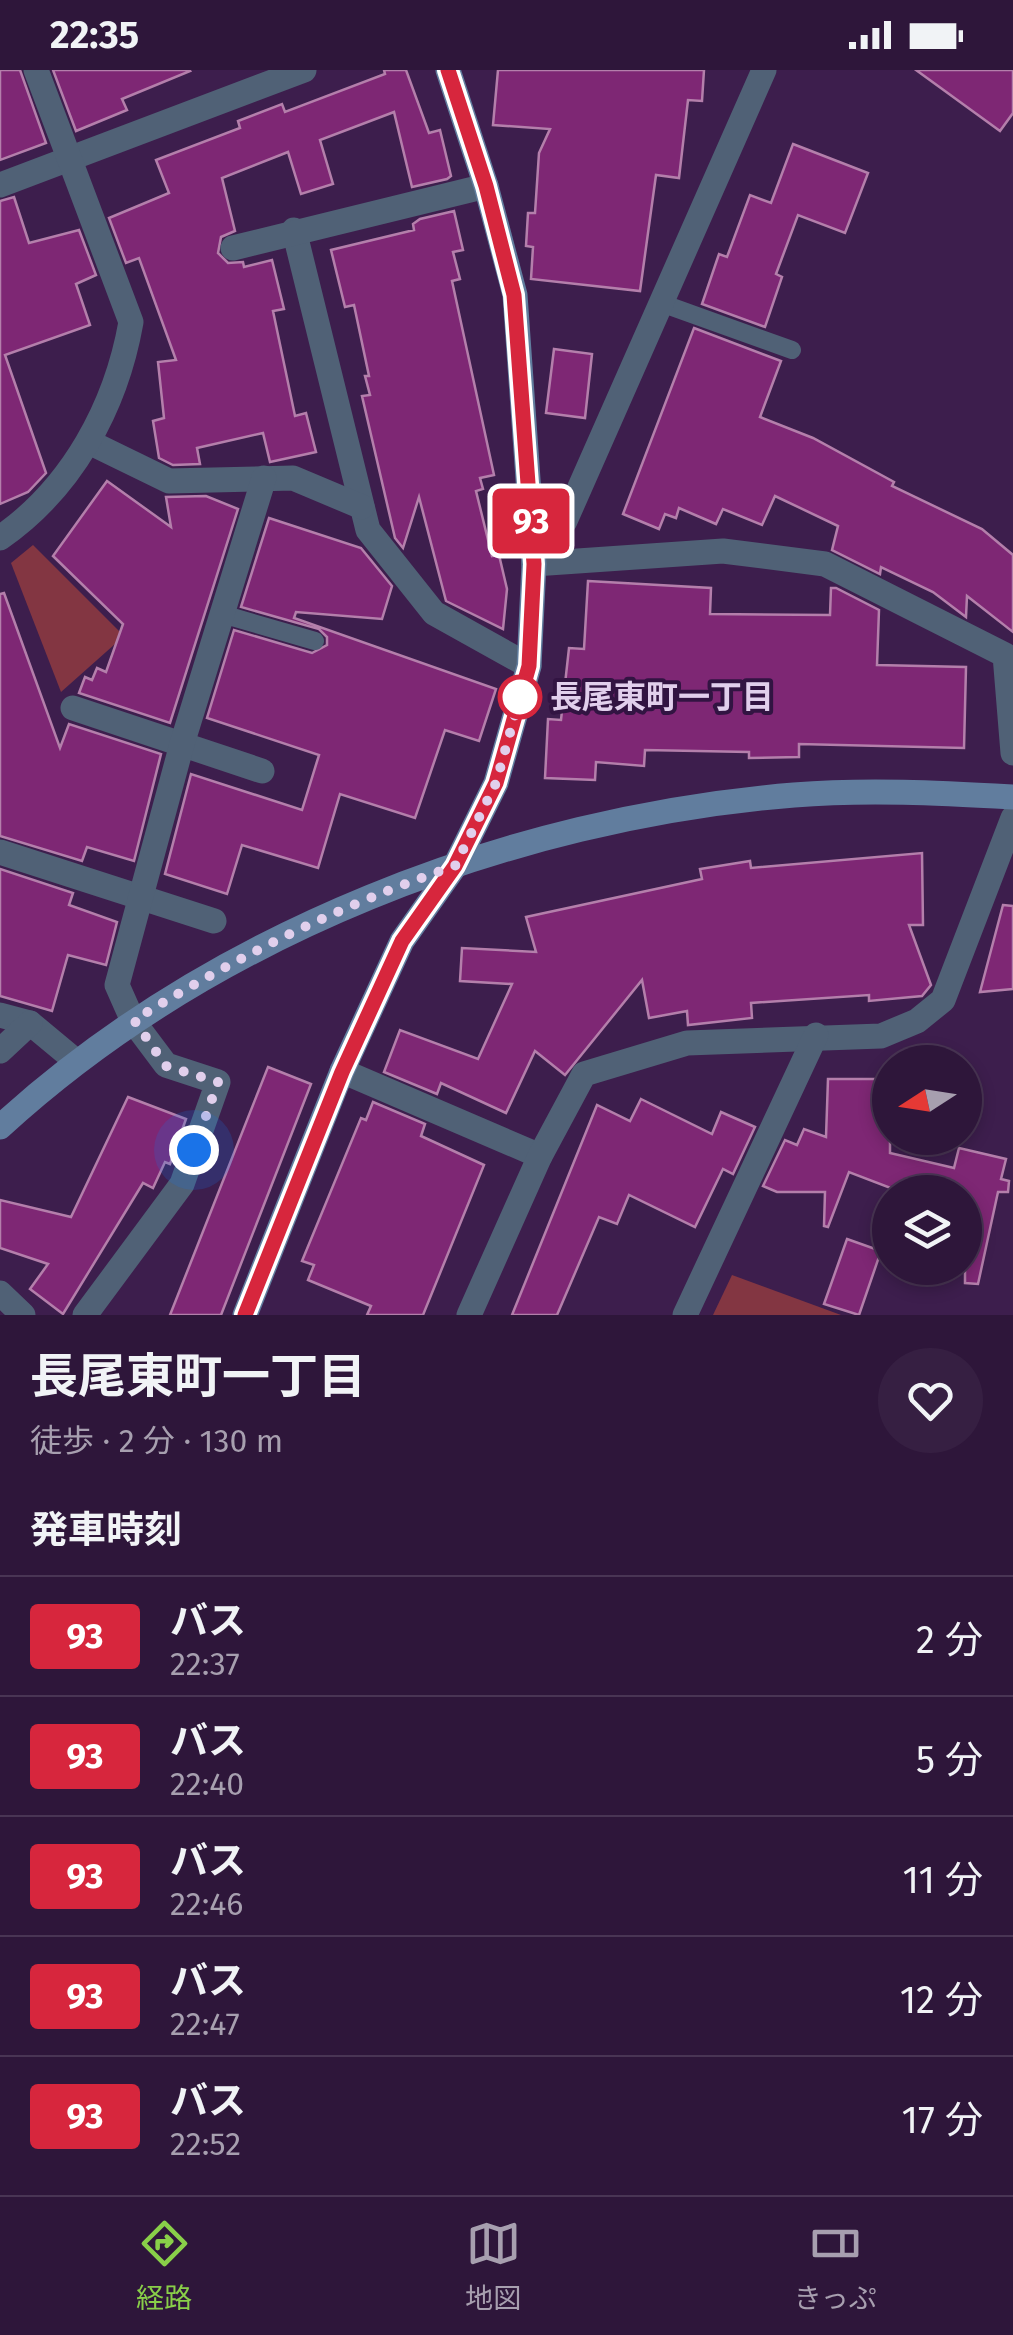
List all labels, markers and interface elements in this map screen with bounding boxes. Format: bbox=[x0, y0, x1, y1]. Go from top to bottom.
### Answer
text: 22:35 bbox=[50, 12, 139, 58]
line badge: 93 bbox=[486, 488, 576, 554]
text: 93 bbox=[512, 500, 550, 542]
marker: 長尾東町一丁目 bbox=[499, 676, 541, 718]
place label: 長尾東町一丁目 bbox=[550, 678, 774, 716]
north arrow bbox=[872, 1045, 982, 1155]
map controls bbox=[872, 1045, 982, 1285]
your location bbox=[169, 1125, 219, 1175]
button: layers bbox=[872, 1175, 982, 1285]
text: 長尾東町一丁目 bbox=[30, 1348, 366, 1406]
button: heart bbox=[878, 1348, 983, 1453]
text: 徒歩 · 2 分 · 130 m bbox=[30, 1422, 283, 1460]
text: 発車時刻 bbox=[30, 1507, 182, 1553]
text: バス bbox=[170, 1598, 246, 1644]
text: 93 bbox=[66, 1615, 104, 1657]
text: 2 分 bbox=[916, 1617, 983, 1663]
text: 22:37 bbox=[170, 1645, 240, 1683]
text: バス bbox=[170, 1718, 246, 1764]
text: 93 bbox=[66, 1735, 104, 1777]
text: 5 分 bbox=[916, 1737, 983, 1783]
text: 22:40 bbox=[170, 1765, 244, 1803]
text: バス bbox=[170, 1838, 246, 1884]
text: 93 bbox=[66, 1855, 104, 1897]
text: 11 分 bbox=[903, 1857, 983, 1903]
text: 22:46 bbox=[170, 1885, 243, 1923]
text: バス bbox=[170, 1958, 246, 2004]
text: 93 bbox=[66, 1975, 104, 2017]
text: 12 分 bbox=[900, 1977, 983, 2023]
text: 22:47 bbox=[170, 2005, 240, 2043]
text: バス bbox=[170, 2078, 246, 2124]
text: 93 bbox=[66, 2095, 104, 2137]
text: 17 分 bbox=[902, 2097, 983, 2143]
text: 22:52 bbox=[170, 2125, 241, 2163]
tab: 経路 bbox=[136, 2216, 192, 2316]
tab: 地図 bbox=[465, 2216, 521, 2316]
tab: きっぷ bbox=[794, 2216, 877, 2316]

